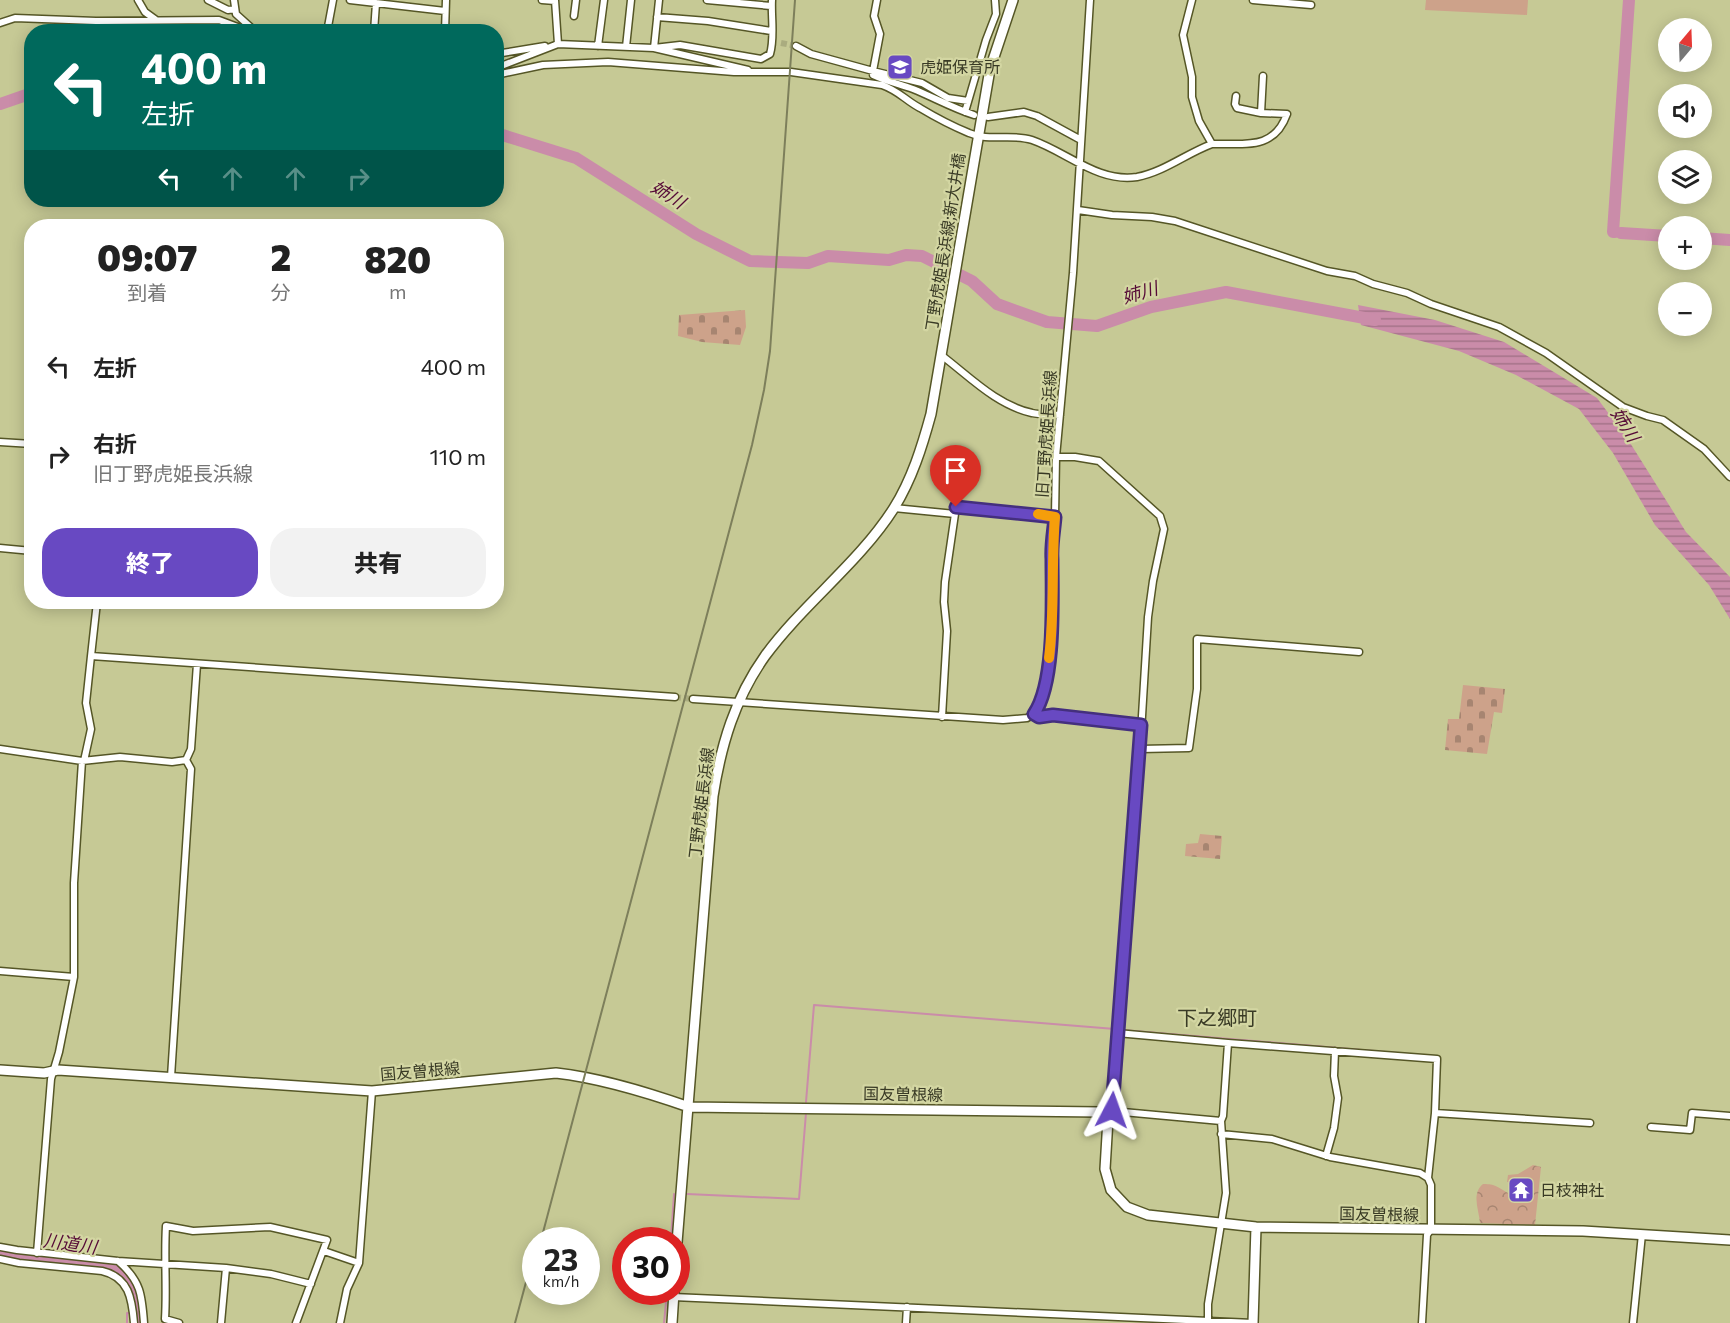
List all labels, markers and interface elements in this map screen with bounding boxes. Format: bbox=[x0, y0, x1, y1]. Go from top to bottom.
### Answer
north arrow bbox=[1658, 18, 1712, 72]
map controls bbox=[1658, 18, 1712, 336]
text: 400 m bbox=[141, 41, 267, 93]
icon: left bbox=[42, 48, 120, 126]
school or university icon: 虎姫保育所 bbox=[885, 52, 915, 82]
place label: 虎姫保育所 bbox=[920, 57, 1000, 76]
button: sound bbox=[1658, 84, 1712, 138]
text: 左折 bbox=[141, 97, 195, 130]
button: layers bbox=[1658, 150, 1712, 204]
street label: 丁野虎姫長浜線;新大井橋 bbox=[921, 152, 968, 332]
icon: left bbox=[153, 162, 186, 195]
icon: ahead bbox=[216, 162, 249, 195]
icon: ahead bbox=[279, 162, 312, 195]
icon: right bbox=[342, 162, 375, 195]
water label: 姉川 bbox=[647, 175, 691, 214]
button: + bbox=[1658, 216, 1712, 270]
text: 09:07 bbox=[97, 234, 198, 278]
text: 2 bbox=[270, 234, 291, 278]
text: 820 bbox=[364, 236, 431, 280]
water label: 姉川 bbox=[1119, 276, 1162, 308]
text: m bbox=[389, 279, 406, 303]
text: 到着 bbox=[127, 280, 167, 304]
text: 分 bbox=[271, 280, 291, 304]
button: − bbox=[1658, 282, 1712, 336]
icon: left bbox=[42, 350, 75, 383]
text: 400 m bbox=[421, 353, 486, 380]
text: 左折 bbox=[93, 354, 137, 381]
street label: 旧丁野虎姫長浜線 bbox=[1032, 369, 1059, 498]
water label: 姉川 bbox=[1607, 403, 1646, 447]
text: 右折 bbox=[93, 430, 137, 457]
icon: right bbox=[42, 440, 75, 473]
text: 110 m bbox=[429, 443, 486, 470]
pin bbox=[930, 445, 981, 507]
icon: arrive bbox=[939, 454, 972, 487]
text: 旧丁野虎姫長浜線 bbox=[93, 461, 253, 485]
button: 終了 bbox=[42, 528, 258, 597]
button: 共有 bbox=[270, 528, 486, 597]
street label: 丁野虎姫長浜線 bbox=[684, 746, 717, 860]
district label: 下之郷町 bbox=[1177, 1005, 1257, 1029]
street label: 国友曽根線 bbox=[379, 1058, 461, 1083]
position arrow bbox=[1080, 1078, 1144, 1142]
street label: 国友曽根線 bbox=[863, 1083, 943, 1104]
temple icon: 日枝神社 bbox=[1506, 1175, 1536, 1205]
place label: 日枝神社 bbox=[1540, 1180, 1604, 1199]
street label: 国友曽根線 bbox=[1339, 1203, 1419, 1224]
speed limit sign: 30 bbox=[612, 1227, 690, 1305]
water label: 川道川 bbox=[42, 1228, 100, 1258]
text: 23 bbox=[544, 1240, 578, 1277]
text: km/h bbox=[543, 1272, 579, 1290]

